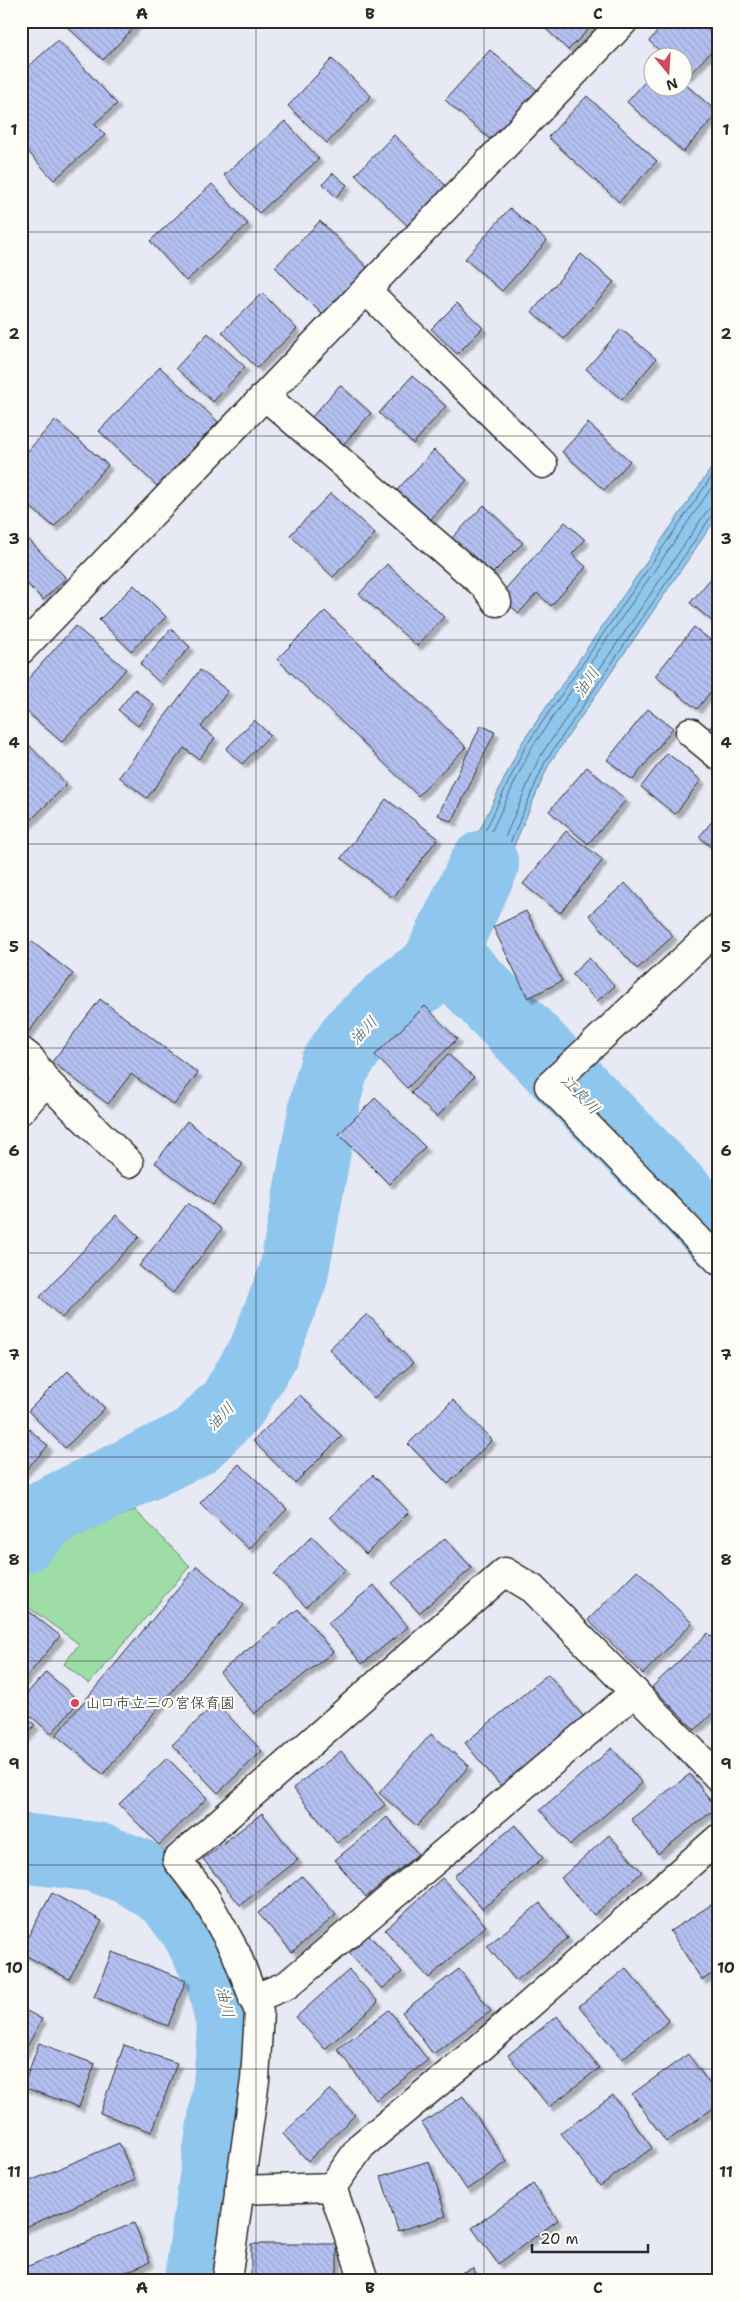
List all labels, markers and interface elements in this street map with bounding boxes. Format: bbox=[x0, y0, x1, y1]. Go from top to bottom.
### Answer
text: A bbox=[136, 3, 148, 24]
text: B bbox=[365, 3, 375, 24]
text: C bbox=[593, 3, 603, 24]
north arrow bbox=[642, 48, 692, 98]
text: N bbox=[664, 74, 680, 95]
text: 1 bbox=[10, 119, 18, 140]
text: 1 bbox=[722, 119, 730, 140]
text: 2 bbox=[8, 323, 20, 344]
text: 2 bbox=[720, 323, 732, 344]
text: 3 bbox=[8, 528, 20, 549]
text: 3 bbox=[720, 528, 732, 549]
water label: 油川 bbox=[569, 663, 604, 701]
text: 4 bbox=[8, 732, 20, 753]
text: 4 bbox=[720, 732, 732, 753]
text: 5 bbox=[9, 936, 19, 957]
text: 5 bbox=[721, 936, 731, 957]
water label: 油川 bbox=[345, 1011, 382, 1049]
water label: 江良川 bbox=[556, 1070, 605, 1119]
text: 6 bbox=[8, 1140, 20, 1161]
text: 6 bbox=[720, 1140, 732, 1161]
text: 7 bbox=[8, 1344, 20, 1365]
text: 7 bbox=[720, 1344, 732, 1365]
water label: 油川 bbox=[202, 1398, 239, 1435]
text: 8 bbox=[8, 1549, 20, 1570]
text: 8 bbox=[720, 1549, 732, 1570]
place label: 山口市立三の宮保育園 bbox=[85, 1693, 235, 1713]
marker: 山口市立三の宮保育園 bbox=[69, 1697, 81, 1709]
text: 9 bbox=[8, 1753, 20, 1774]
text: 9 bbox=[720, 1753, 732, 1774]
text: 10 bbox=[5, 1957, 23, 1978]
text: 10 bbox=[717, 1957, 735, 1978]
water label: 油川 bbox=[212, 1984, 239, 2020]
text: 11 bbox=[7, 2161, 21, 2182]
text: 11 bbox=[719, 2161, 733, 2182]
scale bar bbox=[532, 2221, 649, 2253]
text: 20 m bbox=[540, 2229, 579, 2249]
text: A bbox=[136, 2277, 148, 2298]
text: B bbox=[365, 2277, 375, 2298]
text: C bbox=[593, 2277, 603, 2298]

